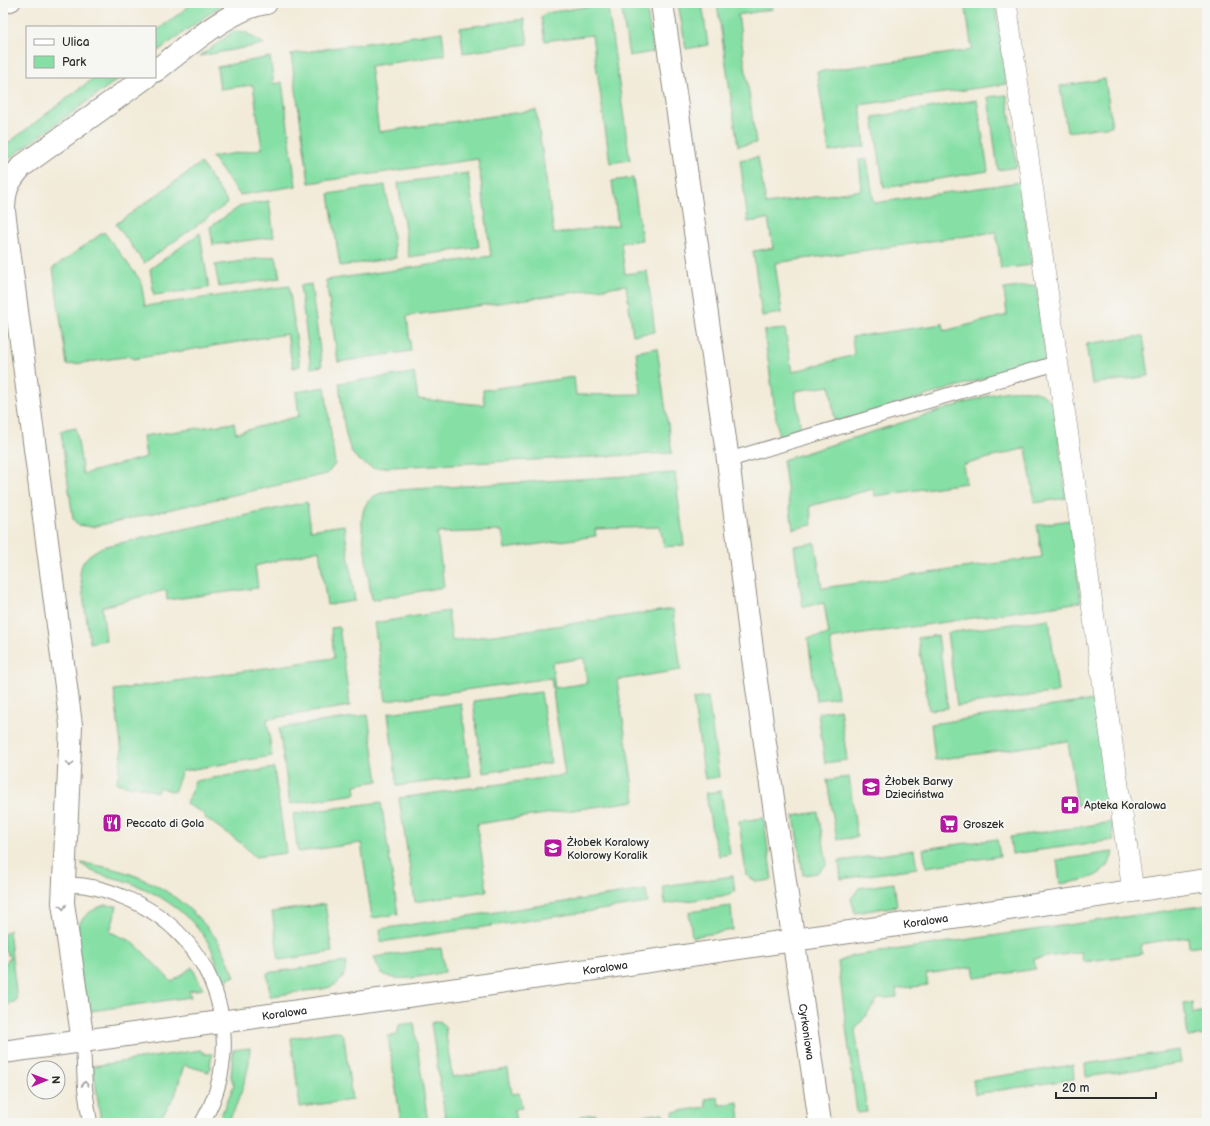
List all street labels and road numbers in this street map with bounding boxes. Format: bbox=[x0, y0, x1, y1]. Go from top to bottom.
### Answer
street label: Koralowa bbox=[902, 911, 949, 931]
street label: Koralowa bbox=[582, 958, 628, 977]
street label: Cyrkoniowa bbox=[796, 1003, 817, 1061]
street label: Koralowa bbox=[261, 1004, 308, 1023]

